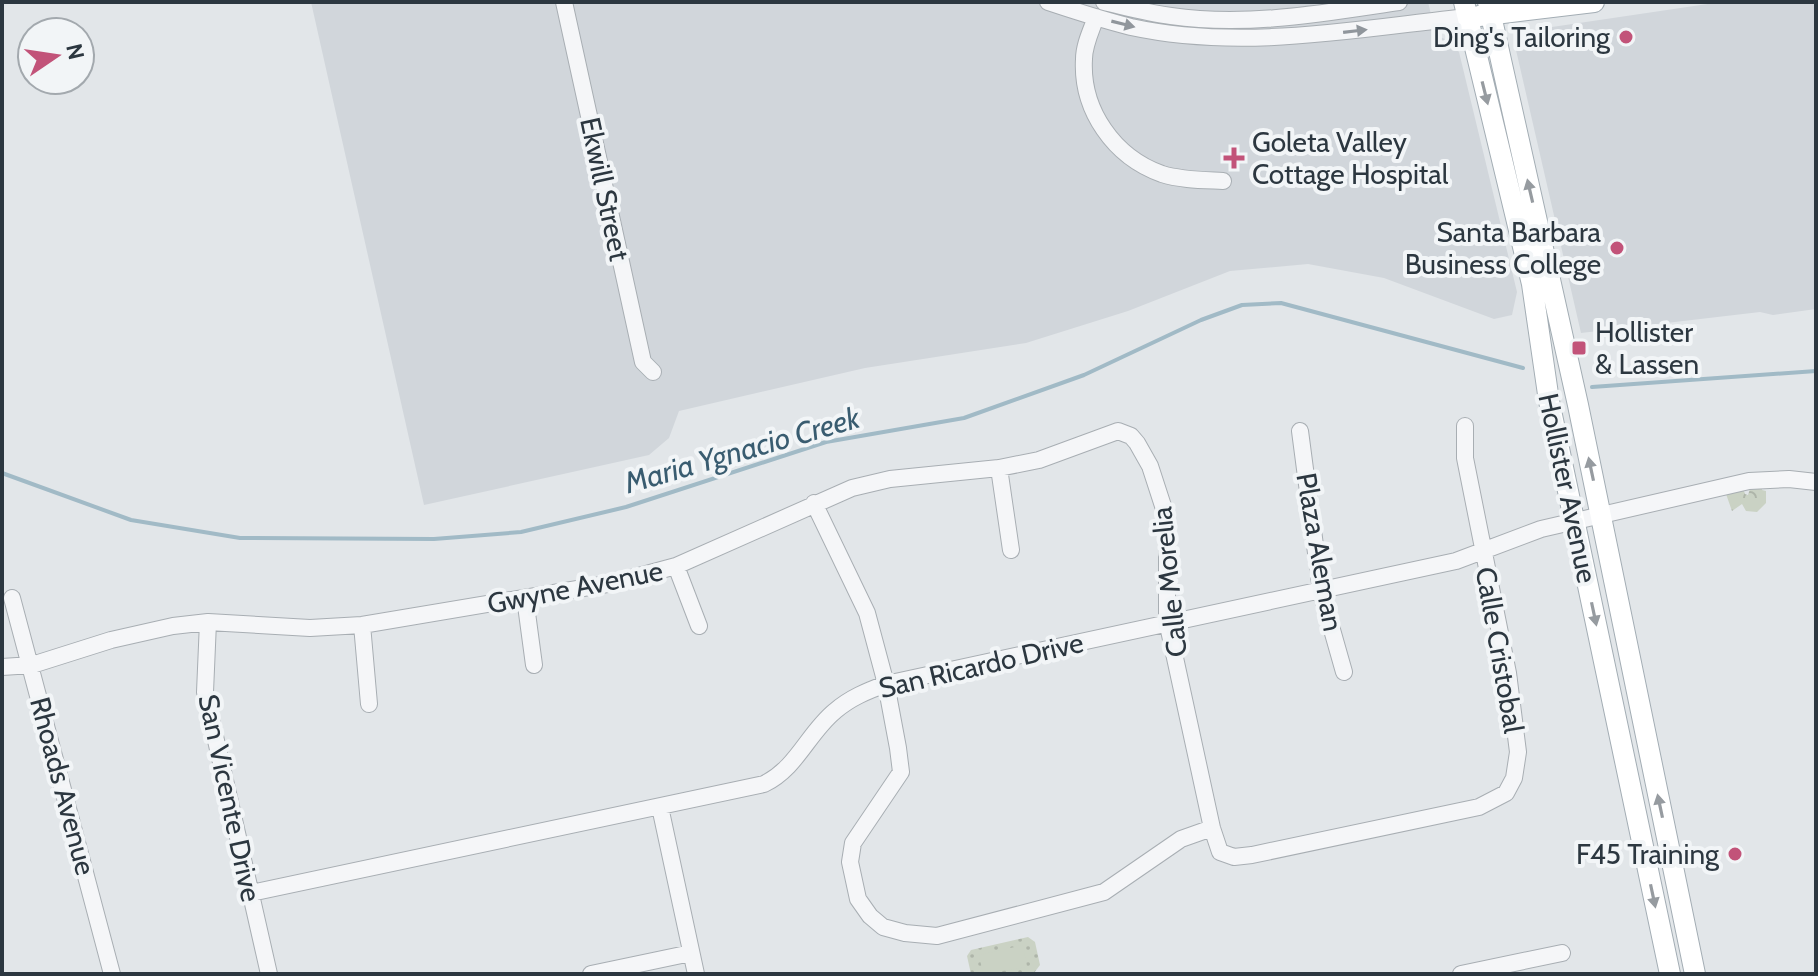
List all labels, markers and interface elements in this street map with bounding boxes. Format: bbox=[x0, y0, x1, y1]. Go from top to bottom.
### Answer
north arrow bbox=[16, 16, 96, 96]
one-way arrow bbox=[1111, 19, 1136, 31]
place label: Ding's Tailoring bbox=[1433, 20, 1611, 54]
one-way arrow bbox=[1342, 24, 1367, 37]
marker: Ding's Tailoring bbox=[1617, 28, 1635, 46]
text: N bbox=[60, 41, 90, 62]
one-way arrow bbox=[1480, 81, 1492, 106]
street label: Ekwill Street bbox=[573, 114, 637, 264]
place label: Goleta Valley Cottage Hospital bbox=[1252, 125, 1449, 191]
marker: Goleta Valley Cottage Hospital bbox=[1223, 147, 1245, 169]
one-way arrow bbox=[1523, 178, 1536, 203]
place label: Santa Barbara Business College bbox=[1405, 215, 1602, 281]
marker: Santa Barbara Business College bbox=[1608, 239, 1626, 257]
place label: Hollister & Lassen bbox=[1595, 315, 1699, 381]
marker: Hollister & Lassen bbox=[1570, 339, 1588, 357]
street label: Hollister Avenue bbox=[1531, 390, 1605, 586]
water label: Maria Ygnacio Creek bbox=[619, 398, 865, 502]
one-way arrow bbox=[1584, 456, 1597, 481]
street label: Plaza Aleman bbox=[1289, 470, 1351, 634]
street label: Calle Morelia bbox=[1144, 505, 1194, 659]
street label: Gwyne Avenue bbox=[484, 553, 666, 621]
street label: Calle Cristobal bbox=[1469, 564, 1531, 736]
one-way arrow bbox=[1588, 602, 1601, 627]
street label: San Ricardo Drive bbox=[875, 625, 1087, 705]
street label: San Vicente Drive bbox=[191, 691, 269, 905]
street label: Rhoads Avenue bbox=[23, 693, 103, 879]
one-way arrow bbox=[1653, 793, 1665, 818]
place label: F45 Training bbox=[1576, 837, 1720, 871]
marker: F45 Training bbox=[1726, 845, 1744, 863]
one-way arrow bbox=[1647, 884, 1660, 909]

